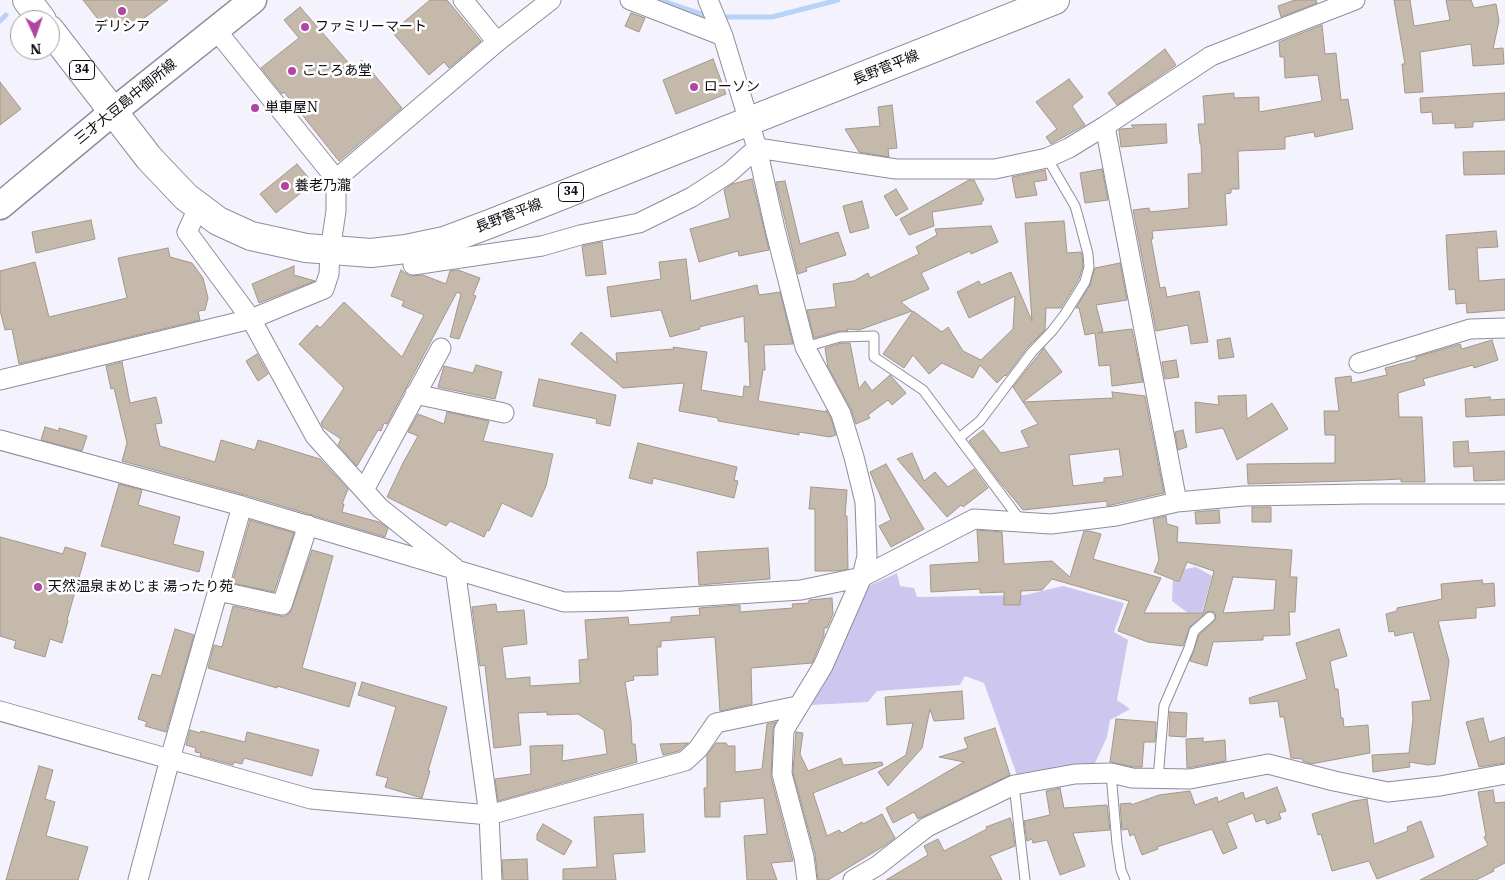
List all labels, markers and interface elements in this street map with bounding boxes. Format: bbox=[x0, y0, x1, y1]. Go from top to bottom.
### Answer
marker: デリシア bbox=[116, 5, 128, 17]
north arrow bbox=[10, 10, 60, 60]
place label: デリシア bbox=[94, 19, 150, 35]
place label: ファミリーマート bbox=[315, 19, 427, 35]
marker: ファミリーマート bbox=[299, 21, 311, 33]
text: N bbox=[30, 40, 42, 58]
street label: 長野菅平線 bbox=[850, 47, 922, 89]
street label: 三才大豆島中御所線 bbox=[72, 56, 180, 148]
road number: 34 bbox=[70, 60, 94, 80]
place label: こころあ堂 bbox=[302, 63, 372, 79]
marker: こころあ堂 bbox=[286, 65, 298, 77]
place label: ローソン bbox=[704, 79, 760, 95]
marker: ローソン bbox=[688, 81, 700, 93]
place label: 単車屋N bbox=[265, 100, 318, 116]
marker: 単車屋N bbox=[249, 102, 261, 114]
place label: 養老乃瀧 bbox=[295, 178, 351, 194]
marker: 養老乃瀧 bbox=[279, 180, 291, 192]
road number: 34 bbox=[558, 182, 584, 202]
street label: 長野菅平線 bbox=[473, 196, 545, 236]
place label: 天然温泉まめじま 湯ったり苑 bbox=[48, 579, 233, 595]
marker: 天然温泉まめじま 湯ったり苑 bbox=[32, 581, 44, 593]

